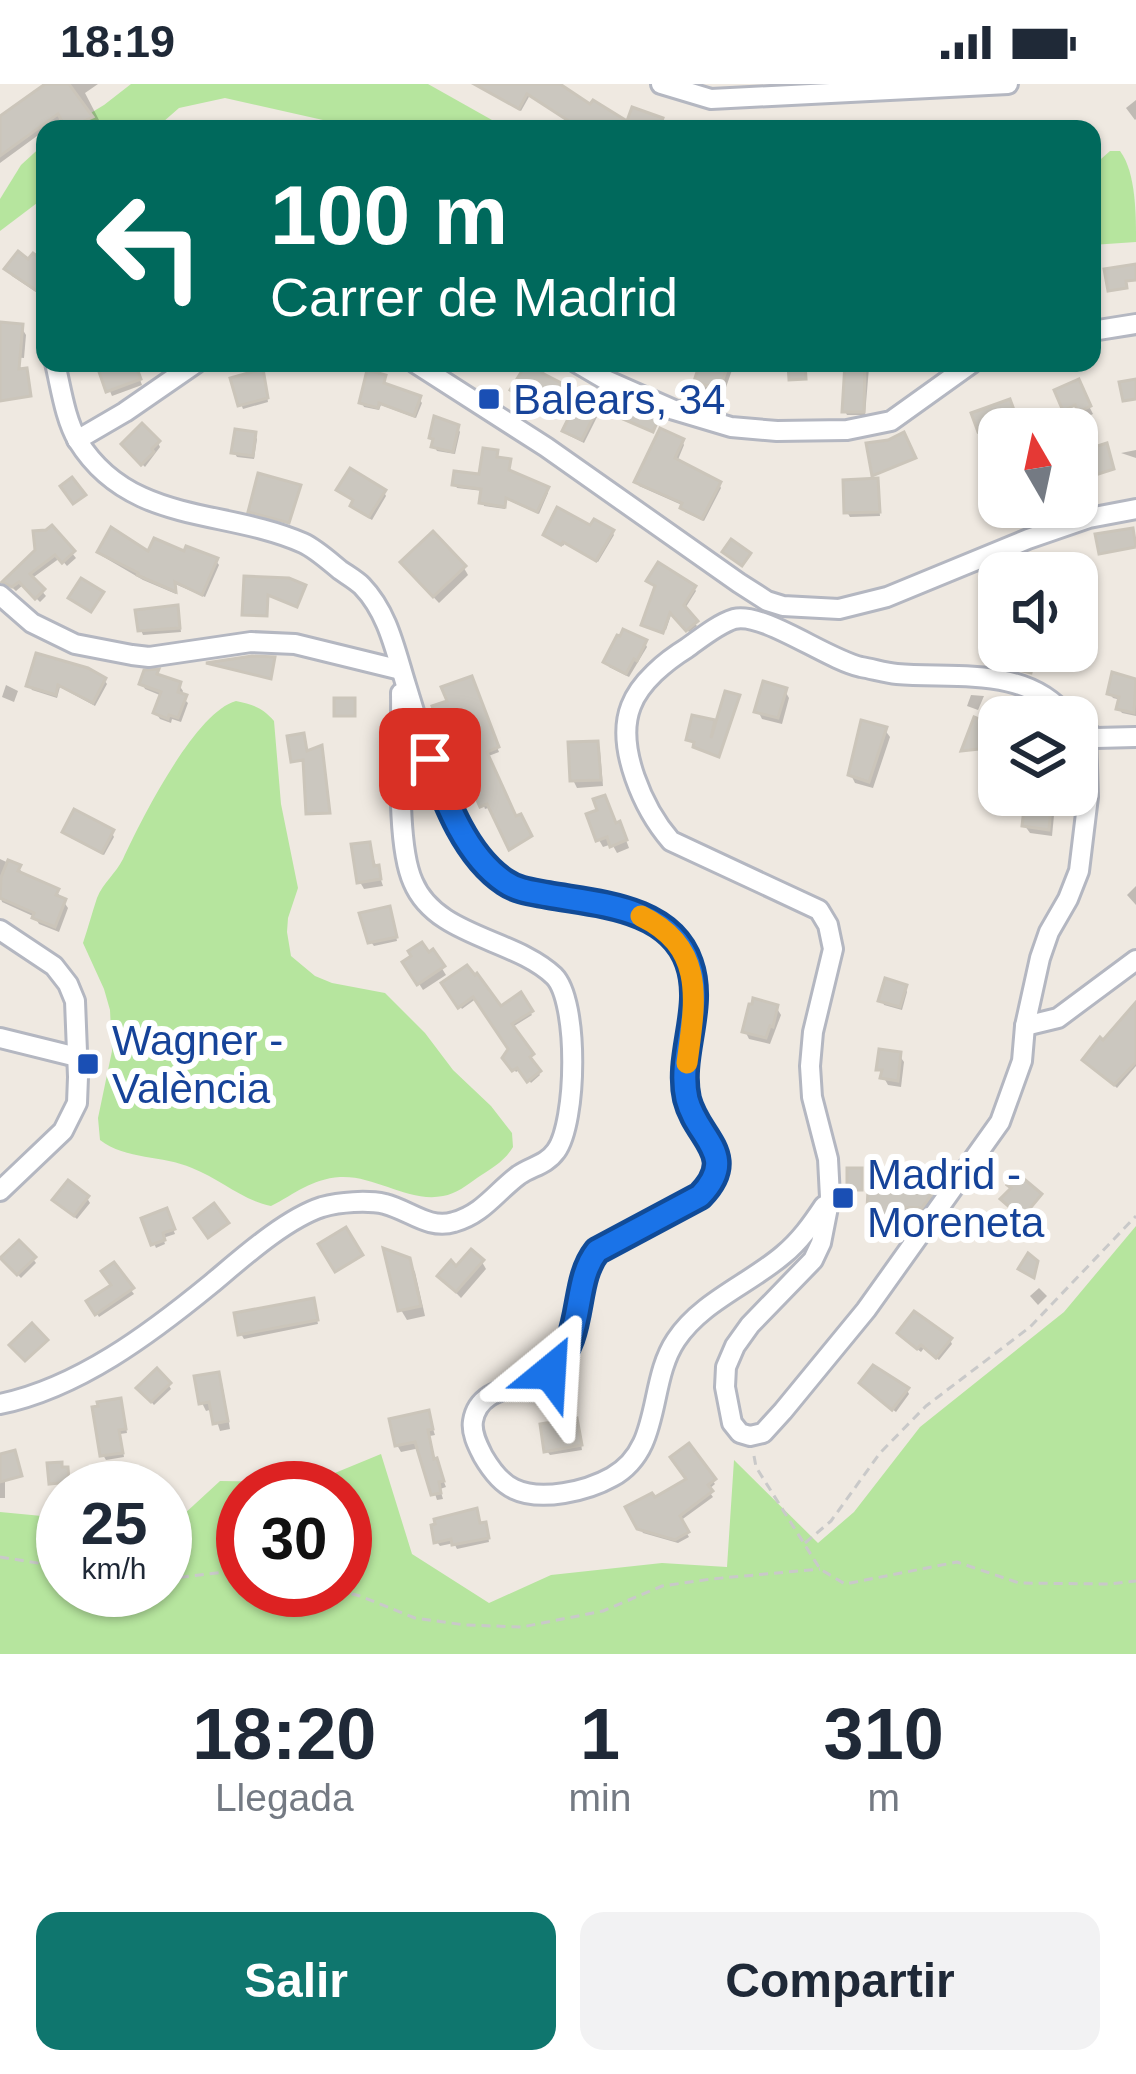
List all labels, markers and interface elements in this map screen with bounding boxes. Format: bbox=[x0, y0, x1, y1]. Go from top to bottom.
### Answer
text: 18:19 bbox=[60, 16, 175, 67]
icon: left bbox=[72, 168, 228, 324]
text: 100 m bbox=[270, 168, 508, 262]
text: Carrer de Madrid bbox=[270, 267, 678, 327]
place label: Balears, 34 bbox=[513, 376, 725, 423]
marker: Balears, 34 bbox=[476, 386, 502, 412]
north arrow bbox=[978, 408, 1098, 528]
map controls bbox=[978, 408, 1098, 816]
button: sound bbox=[978, 552, 1098, 672]
button: layers bbox=[978, 696, 1098, 816]
pin bbox=[379, 708, 481, 810]
icon: arrive bbox=[397, 726, 463, 792]
place label: Wagner - València bbox=[112, 1017, 283, 1112]
marker: Wagner - València bbox=[75, 1051, 101, 1077]
place label: Madrid - Moreneta bbox=[867, 1151, 1045, 1246]
marker: Madrid - Moreneta bbox=[830, 1185, 856, 1211]
position arrow bbox=[487, 1309, 613, 1435]
speed limit sign: 30 bbox=[216, 1461, 372, 1617]
text: 25 bbox=[81, 1490, 147, 1557]
text: km/h bbox=[81, 1552, 147, 1585]
text: 18:20 bbox=[192, 1694, 376, 1774]
text: 1 bbox=[580, 1694, 620, 1774]
text: 310 bbox=[824, 1694, 944, 1774]
text: Llegada bbox=[215, 1776, 354, 1819]
text: min bbox=[569, 1776, 631, 1819]
text: m bbox=[867, 1776, 900, 1819]
button: Salir bbox=[36, 1912, 556, 2050]
button: Compartir bbox=[580, 1912, 1100, 2050]

